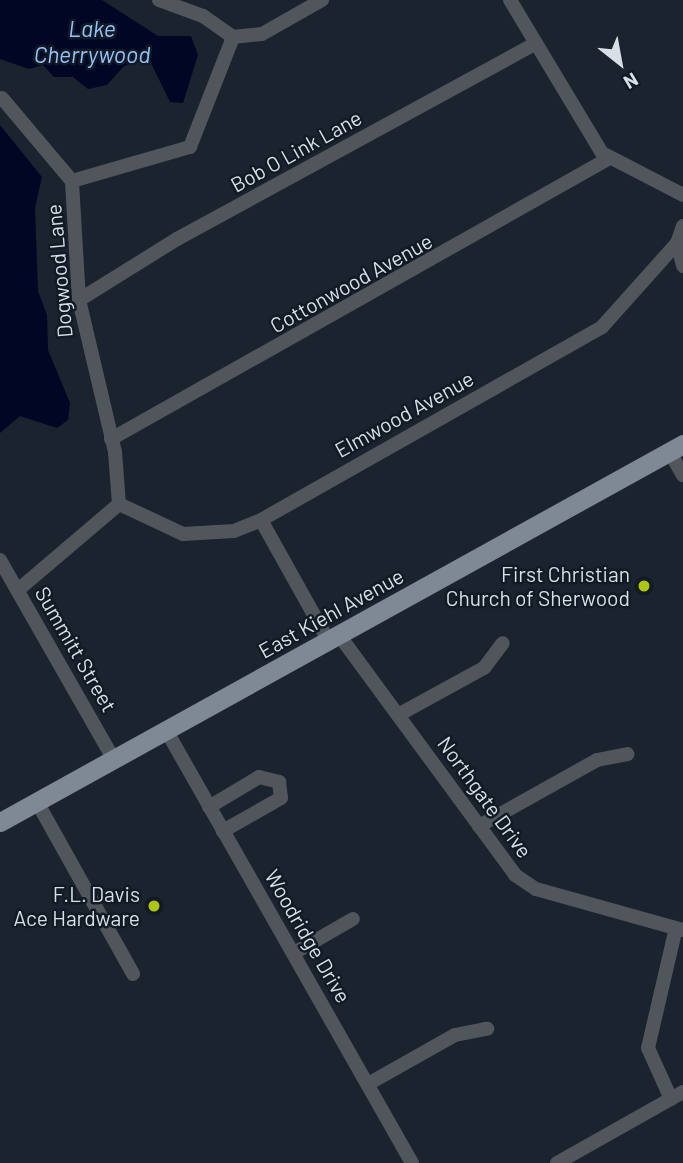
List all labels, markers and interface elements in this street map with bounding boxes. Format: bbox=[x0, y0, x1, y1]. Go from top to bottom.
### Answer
water label: Lake Cherrywood bbox=[34, 14, 150, 68]
north arrow bbox=[585, 28, 655, 98]
text: N bbox=[620, 68, 642, 95]
street label: Bob O Link Lane bbox=[226, 105, 366, 197]
street label: Dogwood Lane bbox=[41, 203, 77, 339]
street label: Cottonwood Avenue bbox=[265, 228, 437, 338]
street label: Elmwood Avenue bbox=[330, 365, 478, 463]
place label: First Christian Church of Sherwood bbox=[446, 561, 630, 611]
street label: East Kiehl Avenue bbox=[254, 563, 408, 663]
marker: First Christian Church of Sherwood bbox=[636, 578, 652, 594]
street label: Summitt Street bbox=[30, 582, 122, 716]
street label: Northgate Drive bbox=[433, 731, 537, 863]
street label: Woodridge Drive bbox=[260, 865, 356, 1007]
place label: F.L. Davis Ace Hardware bbox=[13, 881, 140, 931]
marker: F.L. Davis Ace Hardware bbox=[146, 898, 162, 914]

